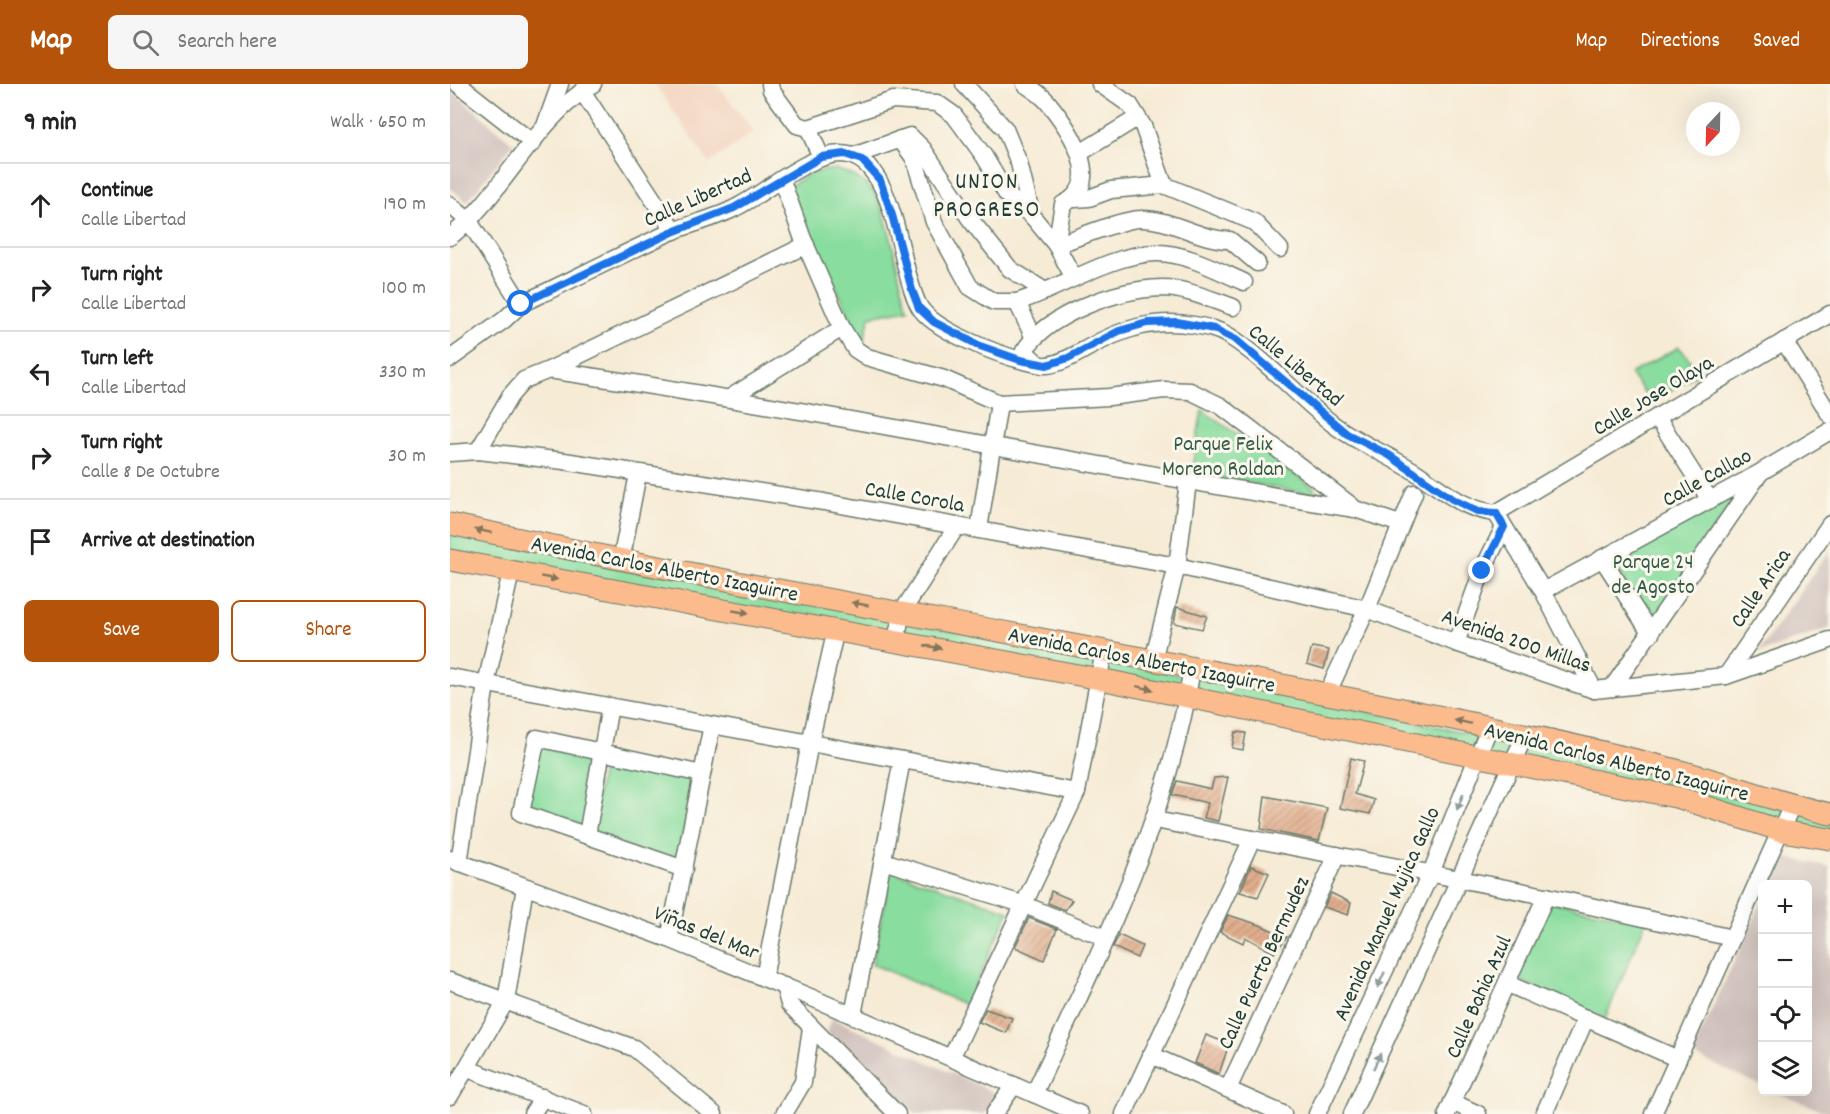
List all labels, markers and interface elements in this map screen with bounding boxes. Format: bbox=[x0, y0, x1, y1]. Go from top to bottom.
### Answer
search box bbox=[108, 15, 528, 69]
text: Map bbox=[30, 22, 72, 62]
icon: search bbox=[129, 26, 162, 59]
text: Search here bbox=[177, 27, 277, 58]
text: Map bbox=[1576, 27, 1607, 57]
text: Directions bbox=[1640, 27, 1720, 57]
text: Saved bbox=[1753, 27, 1800, 57]
north arrow bbox=[1686, 102, 1740, 156]
text: 9 min bbox=[24, 105, 77, 142]
text: Walk · 650 m bbox=[330, 109, 426, 137]
street label: Calle Libertad bbox=[639, 162, 757, 237]
district label: UNION PROGRESO bbox=[933, 166, 1041, 228]
text: Continue bbox=[81, 176, 153, 207]
icon: ahead bbox=[24, 189, 57, 222]
text: 190 m bbox=[383, 191, 426, 219]
text: Calle Libertad bbox=[81, 207, 186, 235]
text: Turn right bbox=[81, 260, 163, 291]
icon: right bbox=[24, 273, 57, 306]
text: 100 m bbox=[382, 275, 426, 303]
route start bbox=[507, 290, 533, 316]
text: Calle Libertad bbox=[81, 291, 186, 319]
street label: Calle Libertad bbox=[1241, 318, 1349, 416]
text: Turn left bbox=[81, 344, 153, 375]
street label: Calle Jose Olaya bbox=[1588, 348, 1720, 445]
icon: left bbox=[24, 357, 57, 390]
text: 330 m bbox=[379, 359, 426, 387]
text: Calle Libertad bbox=[81, 375, 186, 403]
text: Turn right bbox=[81, 428, 163, 459]
park label: Parque Felix Moreno Roldan bbox=[1162, 430, 1284, 486]
icon: right bbox=[24, 441, 57, 474]
street label: Calle Callao bbox=[1657, 442, 1758, 516]
text: 30 m bbox=[388, 443, 426, 471]
text: Calle 8 De Octubre bbox=[81, 459, 220, 487]
street label: Calle Corola bbox=[862, 474, 967, 523]
icon: arrive bbox=[24, 525, 57, 558]
text: Arrive at destination bbox=[81, 526, 255, 557]
one-way arrow bbox=[474, 526, 492, 536]
street label: Avenida Carlos Alberto Izaguirre bbox=[528, 529, 801, 612]
street label: Calle Arica bbox=[1724, 543, 1800, 635]
park label: Parque 24 de Agosto bbox=[1611, 548, 1695, 604]
route end bbox=[1468, 557, 1494, 583]
one-way arrow bbox=[540, 574, 559, 583]
one-way arrow bbox=[850, 599, 869, 608]
button: Save bbox=[24, 600, 219, 662]
button: Share bbox=[231, 600, 426, 662]
street label: Avenida 200 Millas bbox=[1437, 602, 1595, 682]
one-way arrow bbox=[732, 608, 751, 617]
street label: Avenida Carlos Alberto Izaguirre bbox=[1005, 620, 1278, 703]
one-way arrow bbox=[923, 643, 942, 652]
one-way arrow bbox=[1136, 684, 1155, 693]
street label: Avenida Carlos Alberto Izaguirre bbox=[1481, 716, 1752, 811]
one-way arrow bbox=[1454, 717, 1473, 727]
one-way arrow bbox=[1455, 793, 1465, 811]
street label: Avenida Manuel Mujica Gallo bbox=[1327, 802, 1449, 1027]
street label: Calle Puerto Bermudez bbox=[1211, 871, 1319, 1055]
map controls bbox=[1758, 880, 1812, 1096]
button: + bbox=[1758, 880, 1812, 934]
street label: Viñas del Mar bbox=[648, 899, 764, 970]
street label: Calle Bahia Azul bbox=[1439, 931, 1521, 1064]
button: − bbox=[1758, 934, 1812, 988]
one-way arrow bbox=[1376, 971, 1385, 988]
button: locate bbox=[1758, 988, 1812, 1042]
button: layers bbox=[1758, 1042, 1812, 1096]
one-way arrow bbox=[1372, 1052, 1381, 1069]

